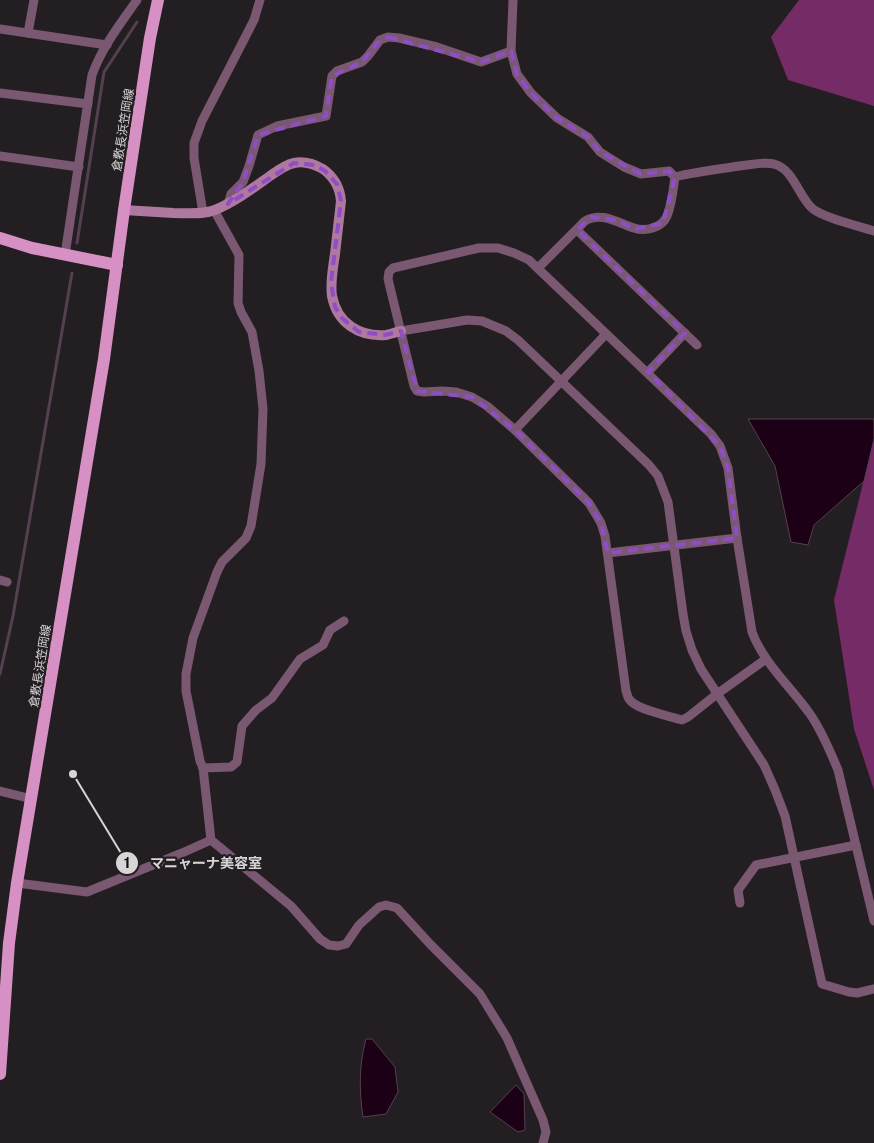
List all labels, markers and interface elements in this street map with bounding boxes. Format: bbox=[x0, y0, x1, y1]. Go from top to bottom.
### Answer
street label: 倉敷長浜笠岡線 bbox=[110, 87, 136, 173]
street label: 倉敷長浜笠岡線 bbox=[27, 623, 53, 709]
callout: マニャーナ美容室 bbox=[115, 848, 272, 877]
text: 1 bbox=[124, 854, 130, 871]
text: マニャーナ美容室 bbox=[150, 855, 262, 871]

